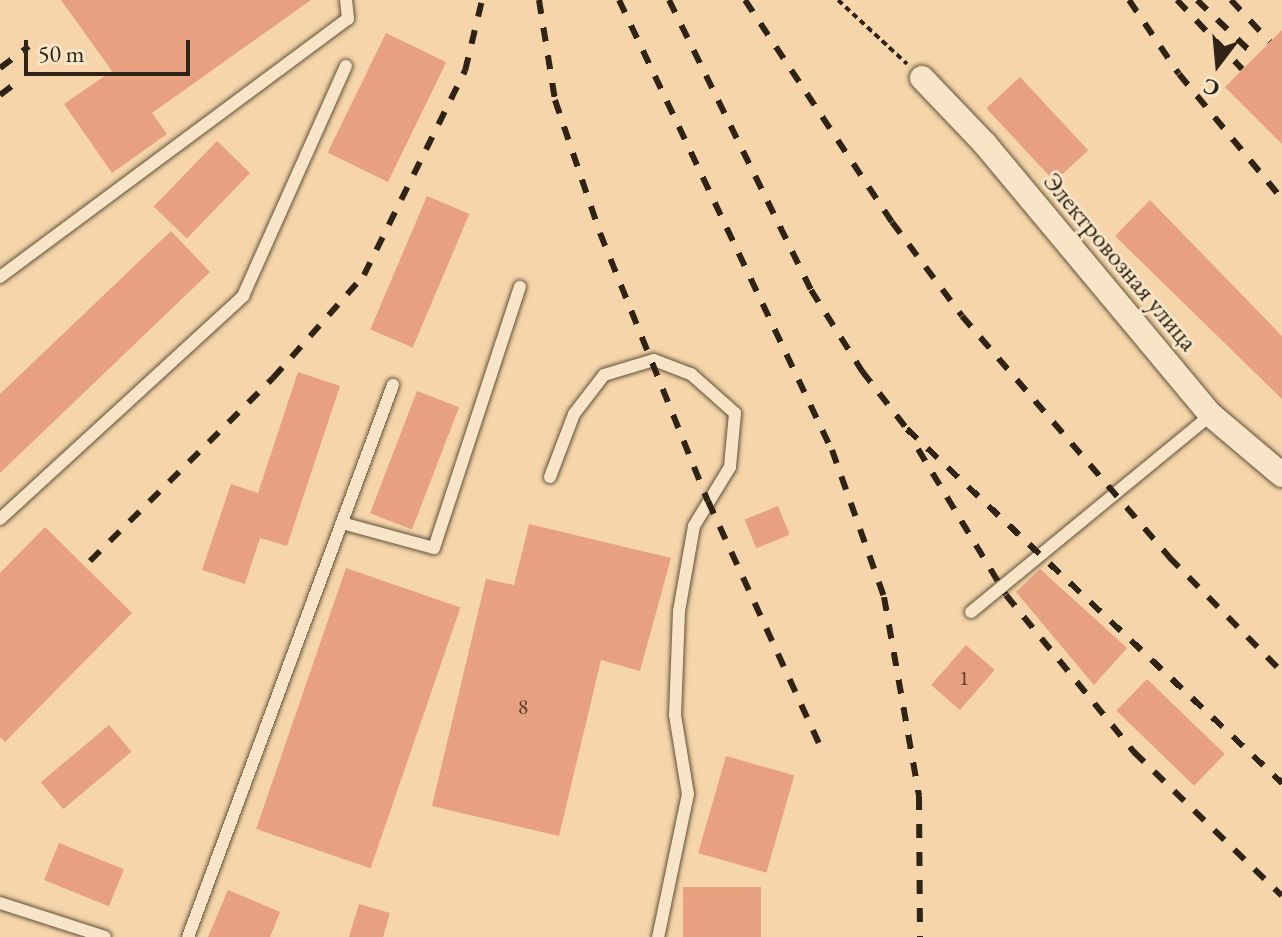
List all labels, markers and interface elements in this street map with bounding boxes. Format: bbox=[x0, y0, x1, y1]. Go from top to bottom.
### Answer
scale bar bbox=[28, 24, 194, 74]
north arrow bbox=[1178, 24, 1258, 104]
text: 50 m bbox=[38, 38, 85, 69]
text: С bbox=[1200, 71, 1223, 104]
street label: Электровозная улица bbox=[1036, 166, 1204, 358]
house number: 1 bbox=[959, 665, 969, 691]
house number: 8 bbox=[518, 694, 528, 720]

